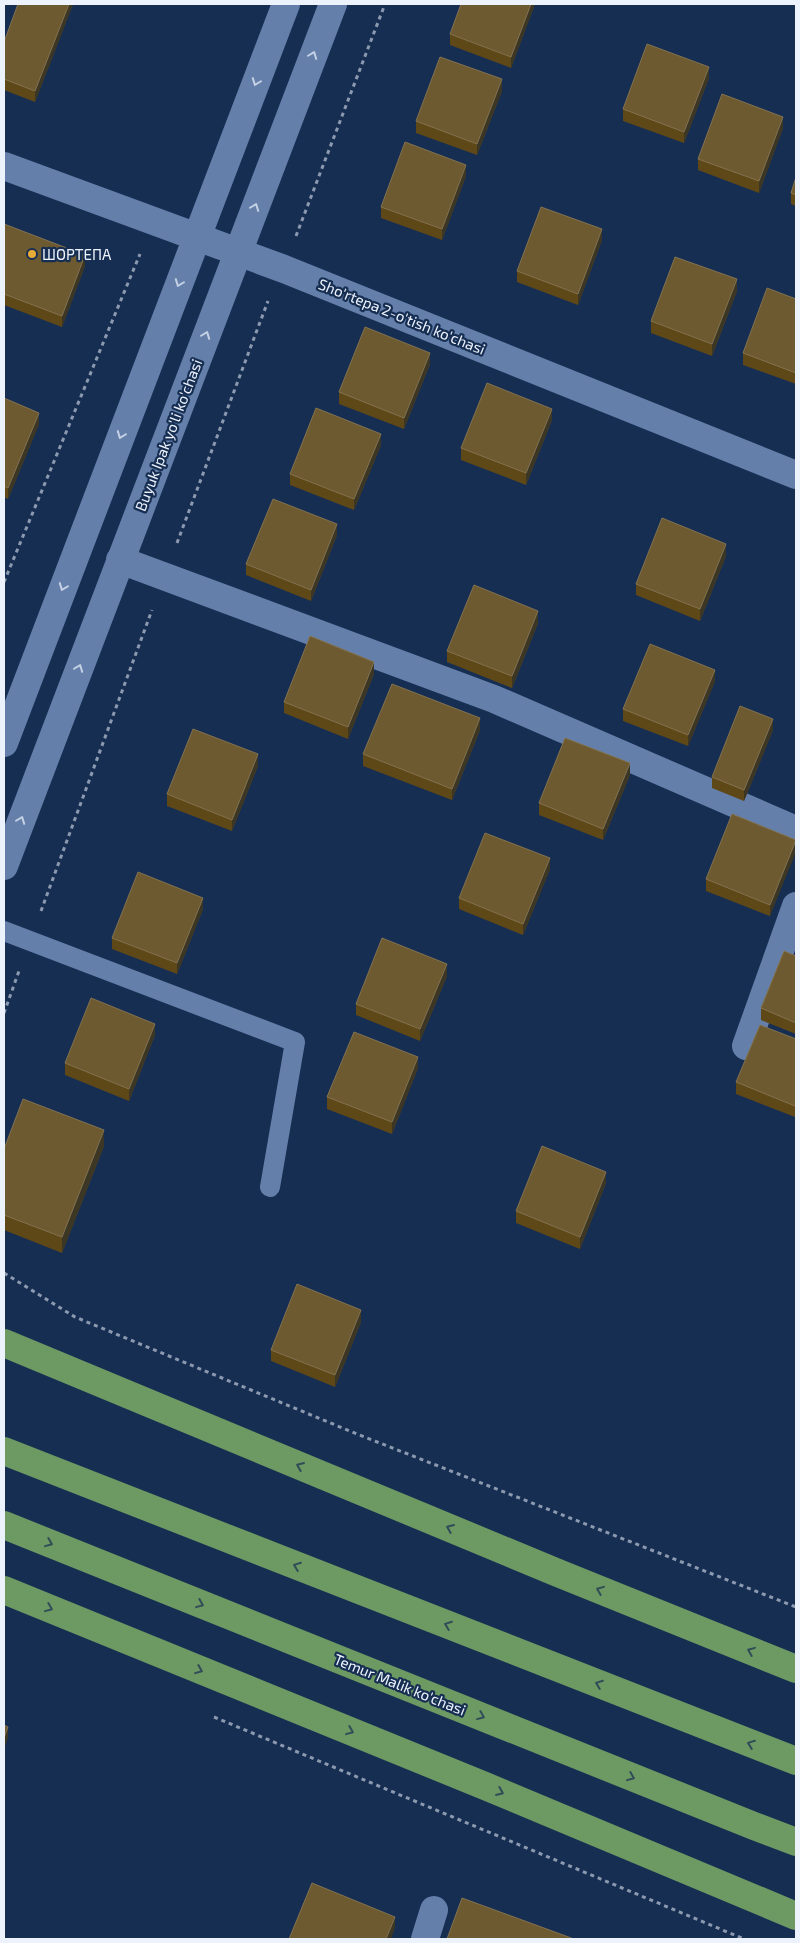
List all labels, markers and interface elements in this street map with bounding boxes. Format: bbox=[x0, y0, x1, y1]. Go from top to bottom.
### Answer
one-way arrow bbox=[307, 51, 317, 60]
one-way arrow bbox=[252, 77, 262, 86]
one-way arrow bbox=[249, 203, 259, 212]
place label: ШОРТЕПА bbox=[42, 245, 112, 263]
marker: ШОРТЕПА bbox=[26, 248, 38, 260]
street label: Sho'rtepa 2-o'tish ko'chasi bbox=[316, 274, 488, 358]
one-way arrow bbox=[175, 278, 185, 287]
one-way arrow bbox=[200, 331, 210, 340]
street label: Buyuk Ipak yo'li ko'chasi bbox=[131, 356, 205, 514]
one-way arrow bbox=[117, 430, 127, 439]
one-way arrow bbox=[59, 582, 69, 590]
one-way arrow bbox=[73, 664, 83, 673]
one-way arrow bbox=[15, 816, 25, 825]
one-way arrow bbox=[296, 1462, 305, 1472]
one-way arrow bbox=[446, 1524, 455, 1535]
one-way arrow bbox=[44, 1537, 53, 1547]
one-way arrow bbox=[293, 1562, 302, 1572]
one-way arrow bbox=[596, 1586, 605, 1596]
one-way arrow bbox=[195, 1597, 204, 1608]
one-way arrow bbox=[44, 1602, 53, 1613]
one-way arrow bbox=[444, 1621, 453, 1631]
one-way arrow bbox=[747, 1646, 756, 1657]
street label: Temur Malik ko'chasi bbox=[332, 1649, 468, 1719]
one-way arrow bbox=[194, 1663, 203, 1674]
one-way arrow bbox=[596, 1680, 604, 1690]
one-way arrow bbox=[476, 1711, 484, 1721]
one-way arrow bbox=[345, 1725, 354, 1735]
one-way arrow bbox=[747, 1739, 756, 1750]
one-way arrow bbox=[626, 1771, 635, 1781]
one-way arrow bbox=[495, 1786, 504, 1797]

